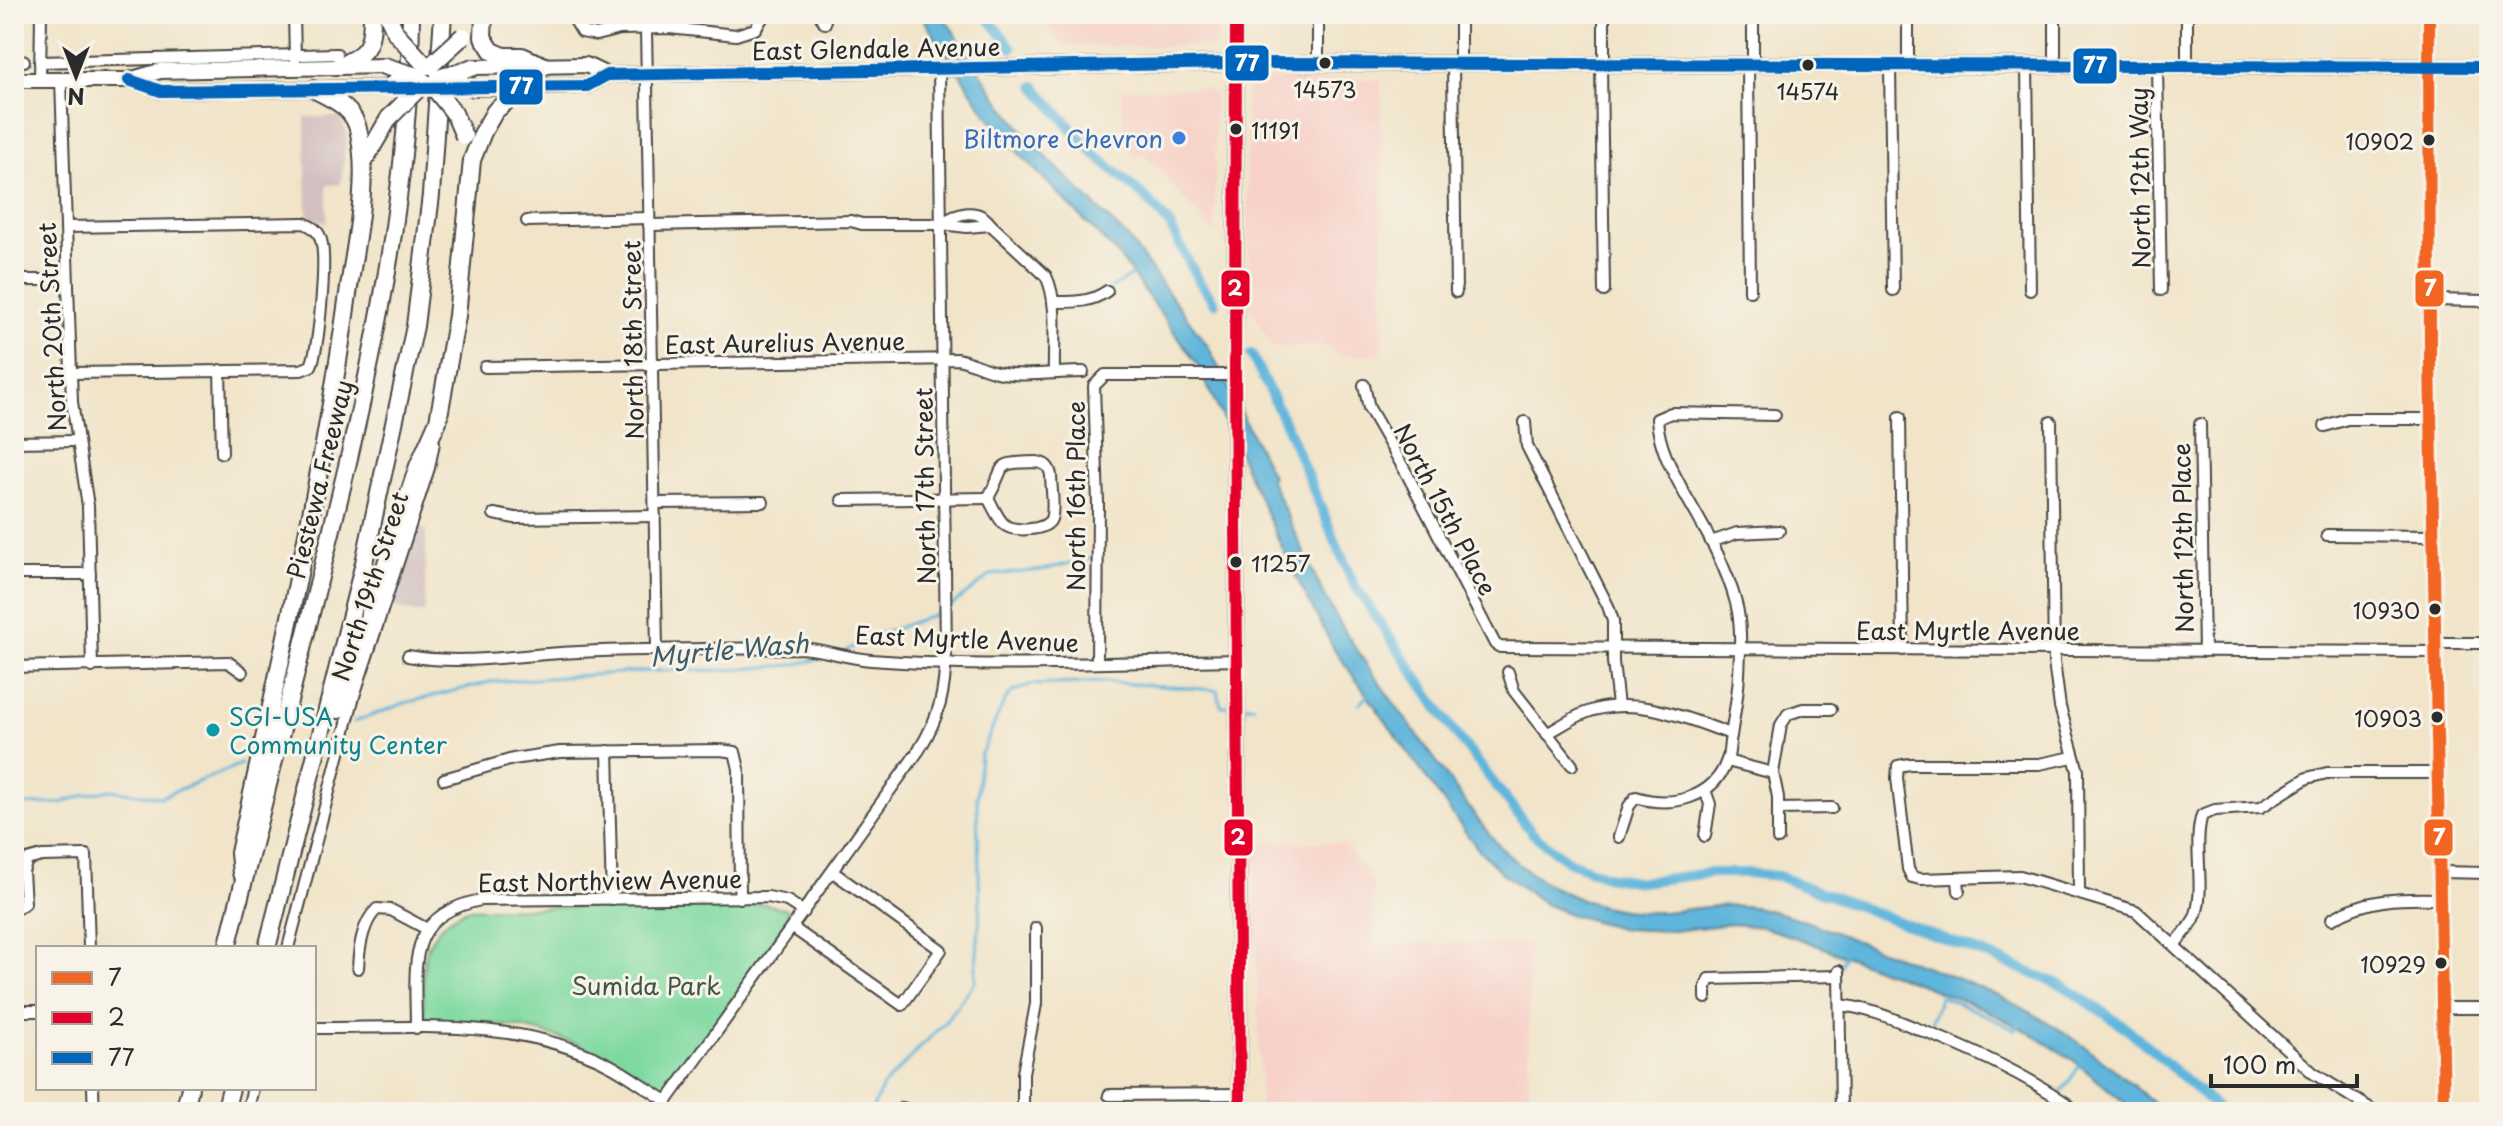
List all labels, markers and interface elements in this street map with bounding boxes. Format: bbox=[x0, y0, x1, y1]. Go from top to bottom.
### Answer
street label: East Glendale Avenue bbox=[751, 28, 1001, 68]
north arrow bbox=[36, 36, 116, 116]
line badge: 77 bbox=[1224, 44, 1270, 82]
text: 77 bbox=[1235, 45, 1260, 78]
line badge: 77 bbox=[2072, 47, 2118, 85]
text: 77 bbox=[2083, 47, 2108, 80]
marker: 14573 bbox=[1317, 55, 1333, 71]
marker: 14574 bbox=[1800, 57, 1816, 73]
line badge: 77 bbox=[498, 68, 544, 106]
text: 77 bbox=[509, 68, 534, 101]
place label: 14573 bbox=[1293, 72, 1357, 105]
place label: 14574 bbox=[1777, 74, 1839, 107]
text: N bbox=[67, 81, 85, 114]
street label: North 12th Way bbox=[2119, 87, 2159, 269]
place label: 11191 bbox=[1251, 113, 1299, 146]
place label: Biltmore Chevron bbox=[963, 120, 1163, 156]
marker: 11191 bbox=[1228, 121, 1244, 137]
place label: 10902 bbox=[2345, 124, 2414, 157]
marker: Biltmore Chevron bbox=[1170, 129, 1188, 147]
marker: 10902 bbox=[2421, 132, 2437, 148]
street label: North 20th Street bbox=[28, 221, 74, 433]
street label: North 18th Street bbox=[612, 240, 652, 440]
line badge: 2 bbox=[1220, 269, 1251, 308]
line badge: 7 bbox=[2414, 269, 2445, 308]
text: 2 bbox=[1227, 270, 1243, 303]
text: 7 bbox=[2424, 270, 2437, 303]
street label: East Aurelius Avenue bbox=[664, 322, 906, 362]
street label: Piestewa Freeway bbox=[277, 376, 361, 582]
street label: North 17th Street bbox=[904, 387, 944, 585]
street label: North 16th Place bbox=[1057, 401, 1093, 591]
street label: North 15th Place bbox=[1385, 417, 1507, 601]
street label: North 12th Place bbox=[2162, 443, 2202, 633]
street label: North 19th Street bbox=[321, 487, 417, 685]
place label: 11257 bbox=[1251, 546, 1310, 579]
marker: 11257 bbox=[1228, 554, 1244, 570]
place label: 10930 bbox=[2353, 593, 2420, 626]
marker: 10930 bbox=[2427, 601, 2443, 617]
street label: East Myrtle Avenue bbox=[1856, 612, 2080, 648]
street label: East Myrtle Avenue bbox=[855, 616, 1079, 660]
water label: Myrtle Wash bbox=[648, 623, 811, 675]
place label: SGI-USA Community Center bbox=[229, 698, 448, 762]
place label: 10903 bbox=[2354, 701, 2422, 734]
marker: 10903 bbox=[2429, 709, 2445, 725]
marker: SGI-USA Community Center bbox=[204, 721, 222, 739]
line badge: 2 bbox=[1223, 818, 1254, 857]
line badge: 7 bbox=[2423, 818, 2454, 857]
text: 2 bbox=[1230, 819, 1246, 852]
text: 7 bbox=[2433, 819, 2446, 852]
street label: East Northview Avenue bbox=[477, 860, 743, 900]
legend bbox=[36, 946, 316, 1090]
place label: 10929 bbox=[2360, 947, 2426, 980]
marker: 10929 bbox=[2433, 955, 2449, 971]
text: 7 bbox=[108, 958, 122, 994]
park label: Sumida Park bbox=[571, 967, 721, 1003]
text: 2 bbox=[108, 998, 125, 1034]
text: 77 bbox=[108, 1038, 135, 1074]
scale bar bbox=[2211, 1038, 2357, 1088]
text: 100 m bbox=[2223, 1046, 2296, 1082]

